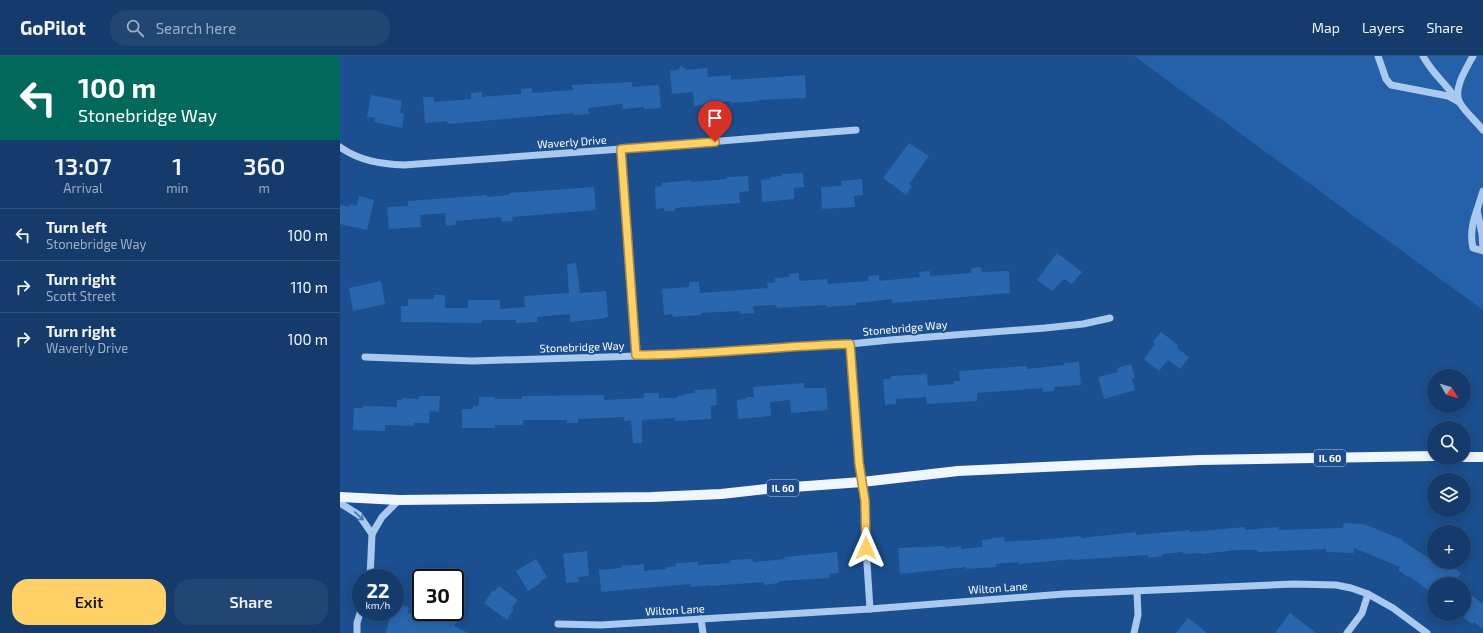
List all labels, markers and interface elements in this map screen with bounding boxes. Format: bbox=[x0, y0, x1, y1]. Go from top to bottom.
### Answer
search box bbox=[110, 10, 390, 46]
text: GoPilot bbox=[20, 16, 86, 39]
icon: search bbox=[124, 17, 146, 39]
text: Search here bbox=[156, 19, 236, 37]
text: Map bbox=[1312, 19, 1340, 36]
text: Layers bbox=[1362, 19, 1404, 36]
text: Share bbox=[1426, 19, 1463, 36]
text: 100 m bbox=[78, 70, 156, 104]
icon: left bbox=[12, 72, 64, 124]
pin bbox=[698, 101, 732, 142]
text: Stonebridge Way bbox=[78, 104, 217, 126]
icon: arrive bbox=[704, 107, 726, 129]
street label: Waverly Drive bbox=[537, 133, 607, 150]
text: 13:07 bbox=[55, 151, 112, 180]
text: 1 bbox=[172, 151, 182, 180]
text: 360 bbox=[243, 151, 285, 180]
text: Arrival bbox=[63, 180, 103, 196]
text: min bbox=[166, 180, 188, 196]
text: m bbox=[258, 180, 270, 196]
text: Turn left bbox=[46, 218, 107, 236]
icon: left bbox=[12, 224, 34, 246]
text: 100 m bbox=[287, 226, 328, 244]
text: Stonebridge Way bbox=[46, 236, 146, 252]
text: Turn right bbox=[46, 270, 116, 288]
icon: right bbox=[12, 276, 34, 298]
text: 110 m bbox=[291, 278, 328, 296]
text: Scott Street bbox=[46, 288, 116, 304]
street label: Stonebridge Way bbox=[862, 317, 948, 338]
text: Turn right bbox=[46, 322, 116, 340]
icon: right bbox=[12, 328, 34, 350]
text: 100 m bbox=[287, 330, 328, 348]
street label: Stonebridge Way bbox=[539, 339, 625, 354]
text: Waverly Drive bbox=[46, 340, 128, 356]
north arrow bbox=[1427, 369, 1471, 413]
map controls bbox=[1427, 369, 1471, 621]
button: search bbox=[1427, 421, 1471, 465]
road number: IL 60 bbox=[1314, 450, 1346, 466]
button: layers bbox=[1427, 473, 1471, 517]
road number: IL 60 bbox=[767, 480, 799, 496]
one-way arrow bbox=[354, 512, 364, 521]
button: + bbox=[1427, 525, 1471, 569]
position arrow bbox=[845, 527, 887, 569]
speed limit sign: 30 bbox=[412, 569, 464, 621]
button: − bbox=[1427, 577, 1471, 621]
text: 22 bbox=[366, 578, 390, 602]
button: Exit bbox=[12, 579, 166, 625]
button: Share bbox=[174, 579, 328, 625]
street label: Wilton Lane bbox=[968, 579, 1028, 596]
text: km/h bbox=[366, 599, 390, 611]
street label: Wilton Lane bbox=[645, 601, 705, 618]

